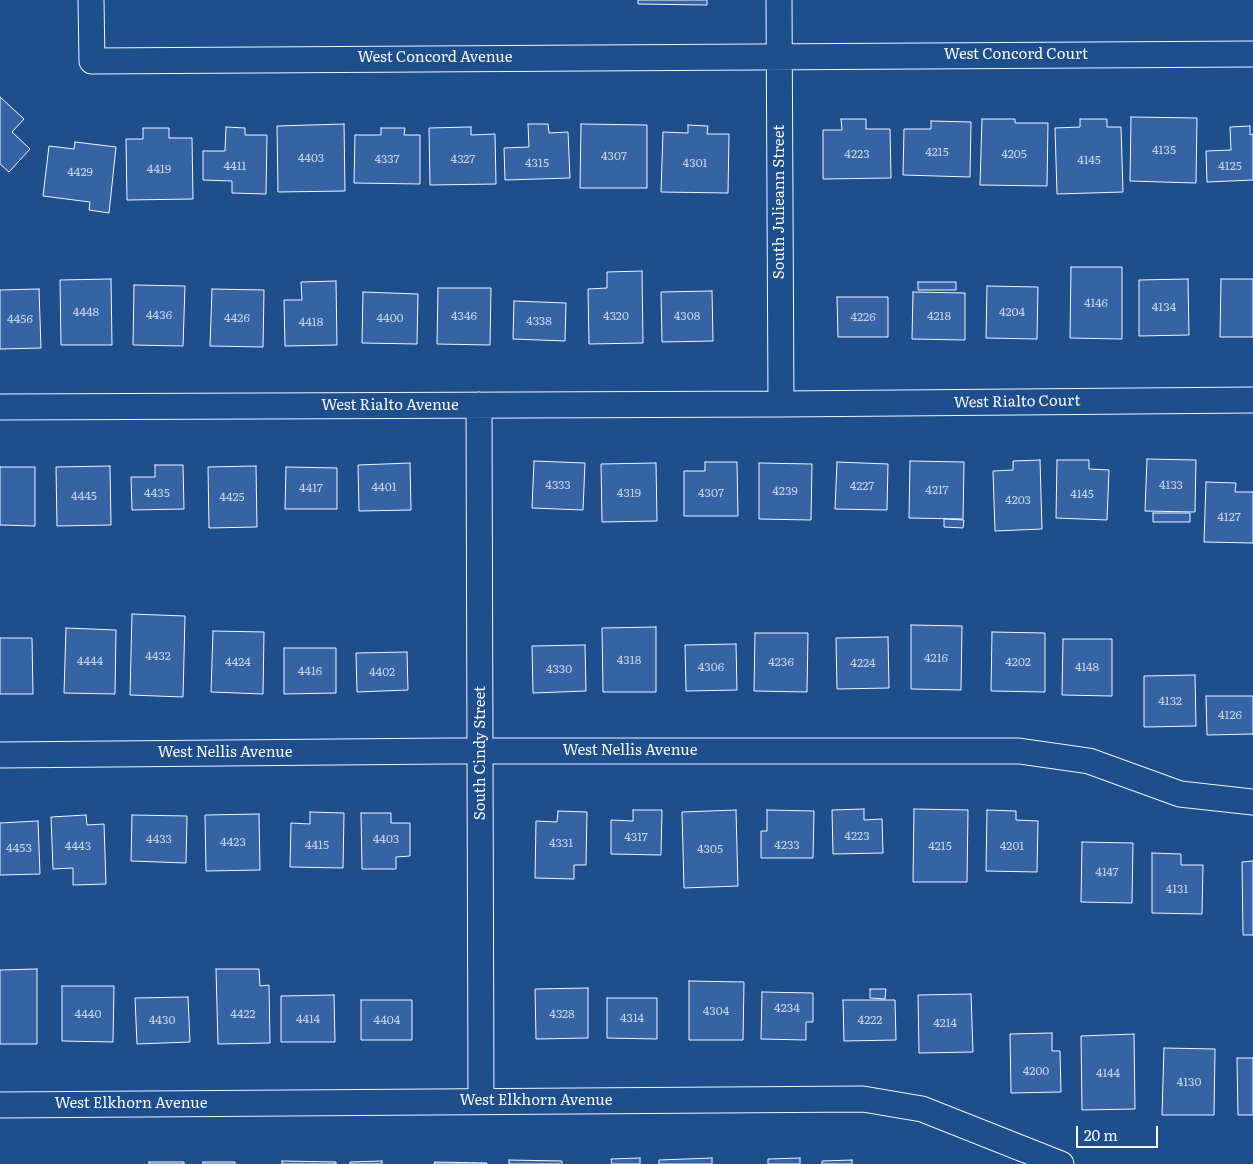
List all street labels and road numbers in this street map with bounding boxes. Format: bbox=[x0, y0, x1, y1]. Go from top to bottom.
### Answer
street label: West Concord Court bbox=[944, 46, 1088, 64]
street label: West Concord Avenue bbox=[357, 49, 513, 67]
street label: South Julieann Street bbox=[771, 125, 789, 279]
street label: West Rialto Court bbox=[953, 392, 1081, 412]
street label: West Rialto Avenue bbox=[321, 397, 459, 415]
street label: South Cindy Street bbox=[472, 686, 490, 820]
street label: West Nellis Avenue bbox=[562, 742, 698, 760]
street label: West Nellis Avenue bbox=[157, 744, 293, 762]
street label: West Elkhorn Avenue bbox=[459, 1092, 613, 1110]
street label: West Elkhorn Avenue bbox=[54, 1095, 208, 1113]

